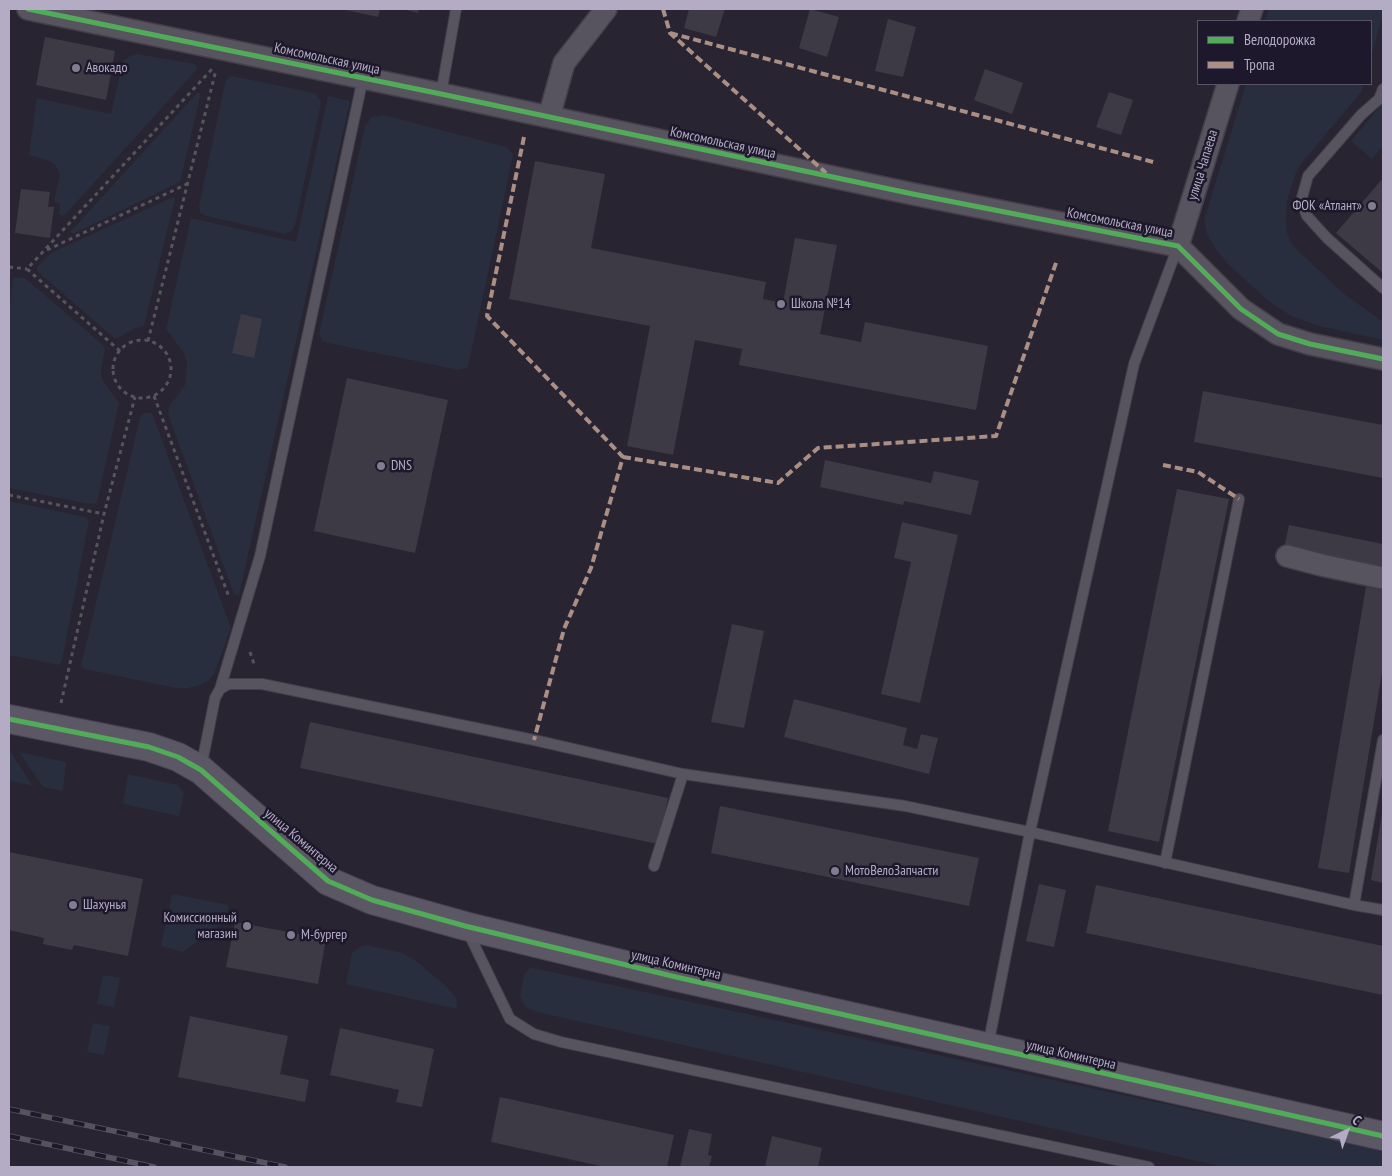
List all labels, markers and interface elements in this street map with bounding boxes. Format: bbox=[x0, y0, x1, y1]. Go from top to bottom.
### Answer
legend bbox=[1197, 20, 1372, 85]
text: Велодорожка bbox=[1244, 30, 1315, 49]
street label: Комсомольская улица bbox=[273, 40, 381, 78]
text: Тропа bbox=[1244, 55, 1275, 74]
place label: Авокадо bbox=[86, 60, 128, 76]
marker: Авокадо bbox=[70, 62, 82, 74]
street label: Комсомольская улица bbox=[669, 124, 777, 162]
street label: улица Чапаева bbox=[1184, 128, 1222, 202]
place label: ФОК «Атлант» bbox=[1292, 198, 1362, 214]
marker: ФОК «Атлант» bbox=[1366, 200, 1378, 212]
street label: Комсомольская улица bbox=[1066, 204, 1174, 242]
place label: Школа №14 bbox=[791, 296, 851, 312]
marker: Школа №14 bbox=[775, 298, 787, 310]
place label: DNS bbox=[391, 458, 412, 474]
marker: DNS bbox=[375, 460, 387, 472]
street label: улица Коминтерна bbox=[261, 805, 341, 877]
place label: МотоВелоЗапчасти bbox=[845, 863, 938, 879]
marker: МотоВелоЗапчасти bbox=[829, 865, 841, 877]
place label: Шахунья bbox=[83, 897, 126, 913]
marker: Шахунья bbox=[67, 899, 79, 911]
place label: Комиссионный магазин bbox=[164, 910, 237, 942]
marker: Комиссионный магазин bbox=[241, 920, 253, 932]
place label: М-бургер bbox=[301, 927, 347, 943]
marker: М-бургер bbox=[285, 929, 297, 941]
street label: улица Коминтерна bbox=[630, 947, 722, 983]
street label: улица Коминтерна bbox=[1025, 1037, 1117, 1073]
north arrow bbox=[1322, 1106, 1372, 1156]
text: С bbox=[1349, 1111, 1365, 1129]

